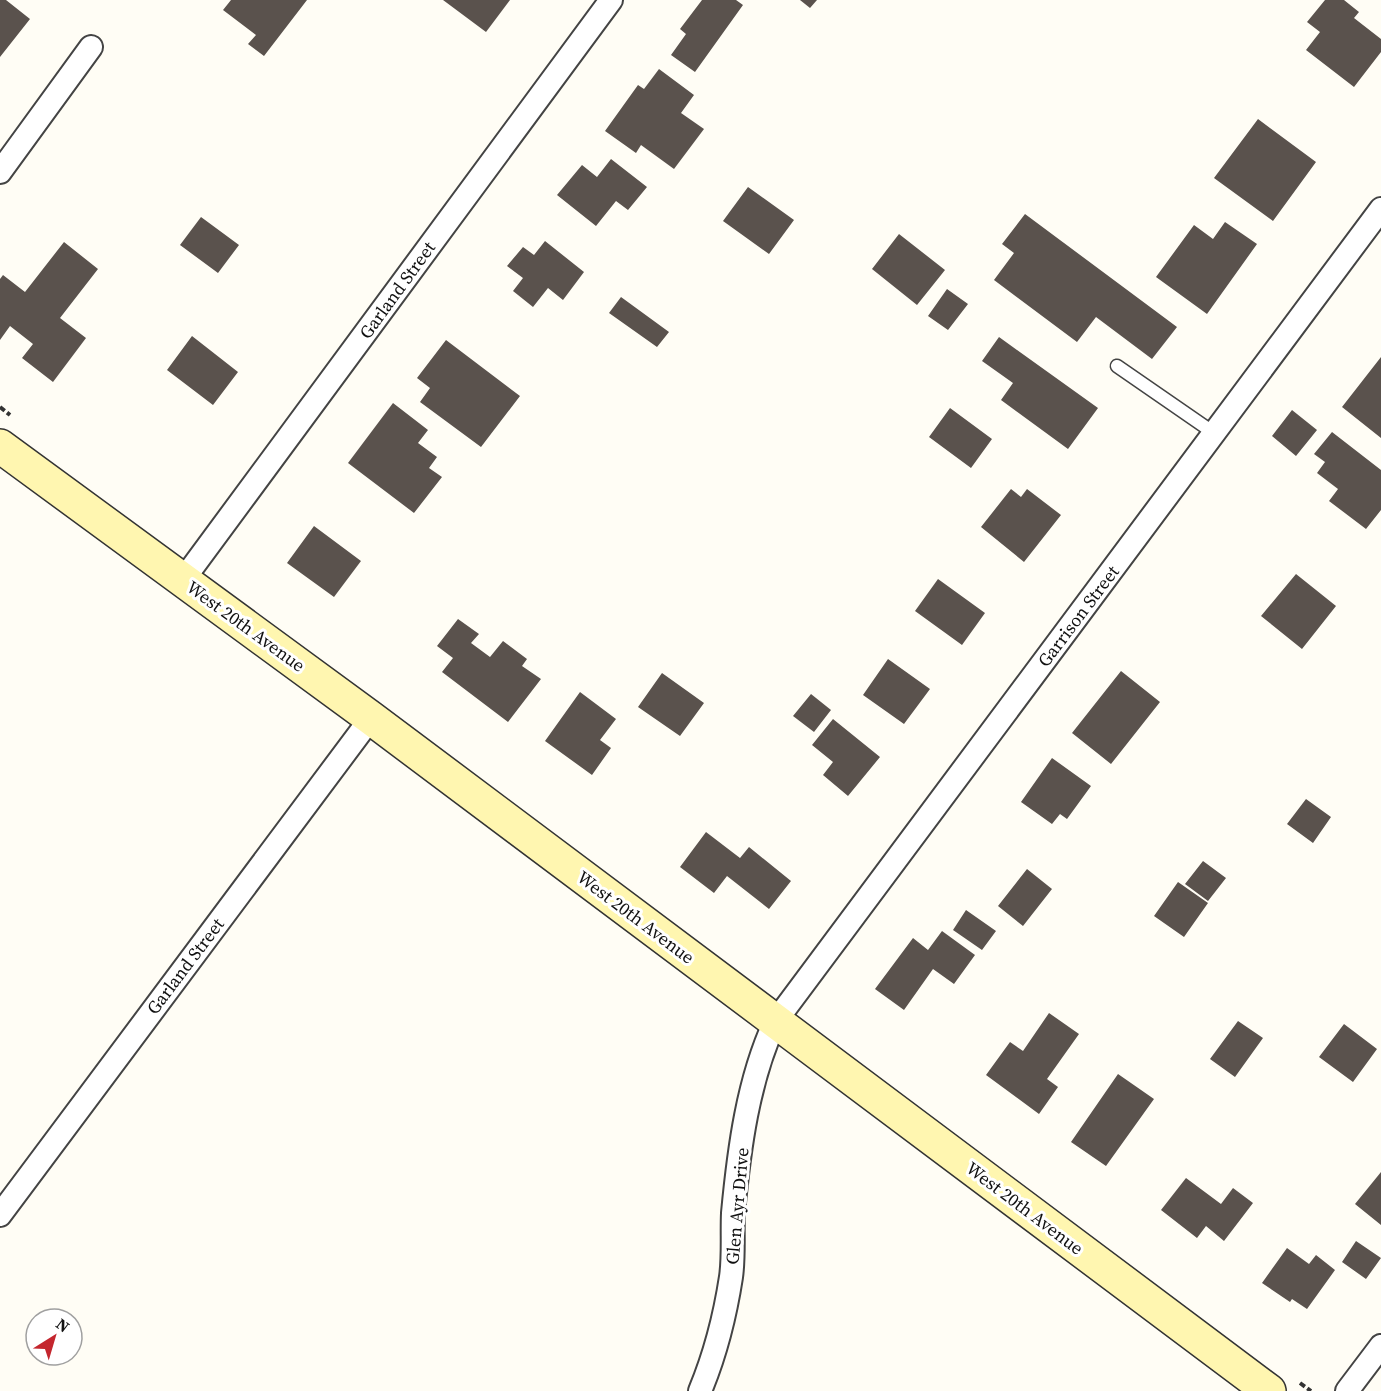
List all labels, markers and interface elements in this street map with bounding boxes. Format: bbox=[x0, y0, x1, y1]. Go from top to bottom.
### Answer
street label: Garland Street bbox=[353, 236, 441, 344]
street label: Garrison Street bbox=[1032, 560, 1125, 672]
street label: West 20th Avenue bbox=[182, 574, 310, 678]
street label: West 20th Avenue bbox=[572, 865, 700, 969]
street label: Garland Street bbox=[140, 912, 230, 1019]
street label: Glen Ayr Drive bbox=[719, 1146, 755, 1266]
street label: West 20th Avenue bbox=[961, 1156, 1089, 1260]
north arrow bbox=[24, 1307, 84, 1367]
text: N bbox=[52, 1313, 75, 1338]

